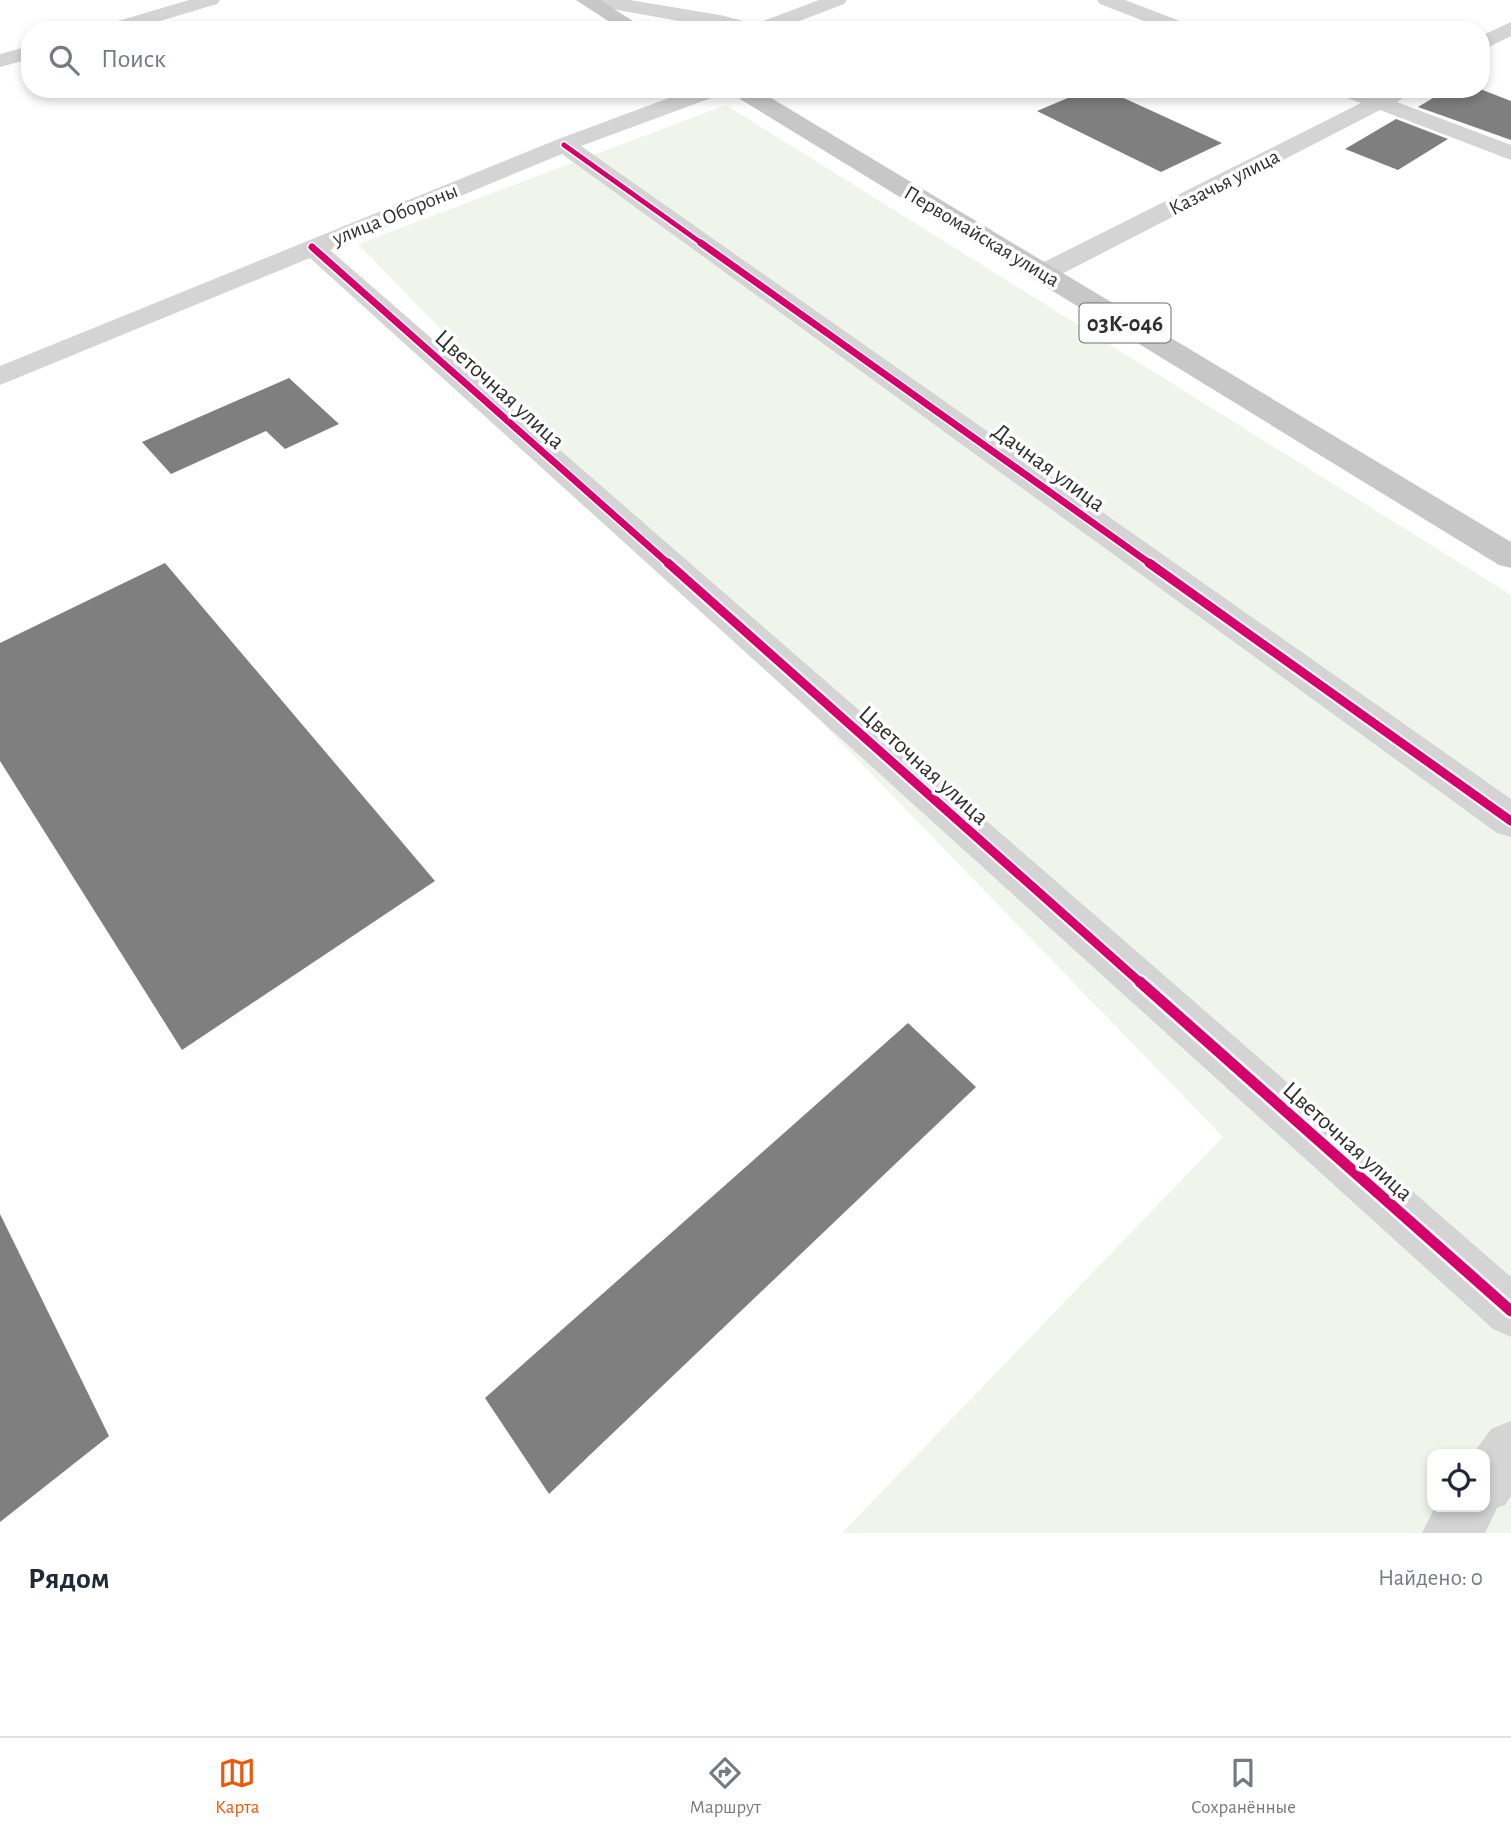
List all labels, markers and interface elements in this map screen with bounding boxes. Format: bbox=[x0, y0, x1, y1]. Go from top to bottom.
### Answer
search box bbox=[21, 21, 1490, 98]
icon: search bbox=[45, 41, 83, 79]
text: Поиск bbox=[101, 46, 166, 72]
street label: Казачья улица bbox=[1166, 145, 1283, 219]
street label: улица Обороны bbox=[329, 180, 461, 249]
street label: Первомайская улица bbox=[901, 182, 1063, 291]
road number: 03К-046 bbox=[1080, 304, 1170, 342]
street label: Цветочная улица bbox=[430, 325, 569, 454]
street label: Дачная улица bbox=[987, 419, 1109, 517]
street label: Цветочная улица bbox=[854, 701, 993, 830]
street label: Цветочная улица bbox=[1278, 1077, 1417, 1206]
map controls bbox=[1427, 1449, 1490, 1512]
button: locate bbox=[1427, 1449, 1490, 1512]
text: Рядом bbox=[28, 1564, 110, 1594]
text: Найдено: 0 bbox=[1378, 1567, 1483, 1590]
tab: Карта bbox=[215, 1754, 260, 1819]
tab: Маршрут bbox=[690, 1754, 761, 1819]
tab: Сохранённые bbox=[1191, 1754, 1296, 1819]

